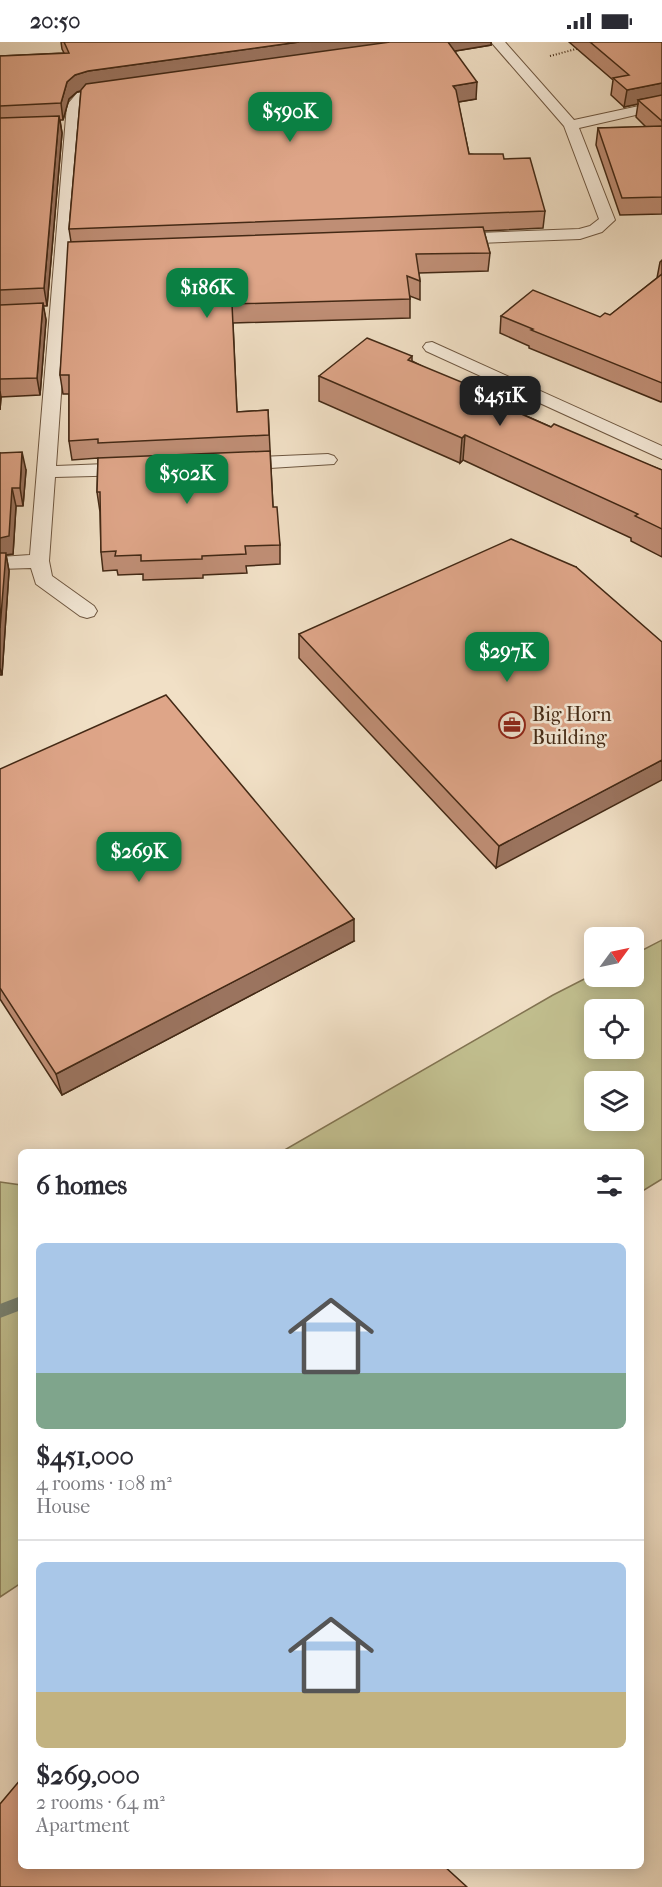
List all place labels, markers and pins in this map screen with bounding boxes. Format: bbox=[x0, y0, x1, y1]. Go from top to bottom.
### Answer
pin: $590K bbox=[248, 92, 332, 143]
pin: $186K bbox=[165, 268, 249, 319]
pin: $451K bbox=[458, 376, 542, 427]
pin: $502K bbox=[145, 454, 229, 505]
pin: $297K bbox=[465, 632, 549, 683]
place label: Big Horn Building bbox=[532, 703, 612, 749]
office icon: Big Horn Building bbox=[497, 710, 527, 740]
pin: $269K bbox=[97, 832, 181, 883]

